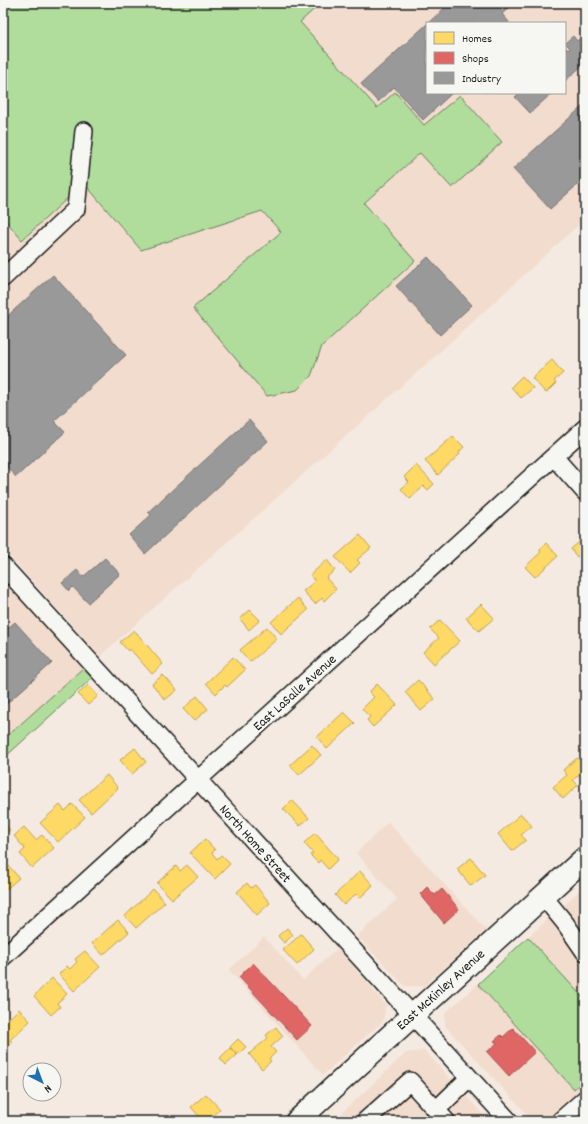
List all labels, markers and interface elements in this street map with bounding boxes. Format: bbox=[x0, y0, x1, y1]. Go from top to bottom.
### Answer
legend bbox=[426, 22, 566, 94]
text: Homes bbox=[462, 31, 492, 48]
text: Shops bbox=[462, 51, 489, 68]
text: Industry bbox=[462, 71, 502, 88]
street label: East LaSalle Avenue bbox=[249, 650, 342, 737]
street label: North Home Street bbox=[214, 801, 295, 888]
street label: East McKinley Avenue bbox=[393, 945, 490, 1036]
north arrow bbox=[22, 1062, 62, 1102]
text: N bbox=[40, 1080, 55, 1096]

